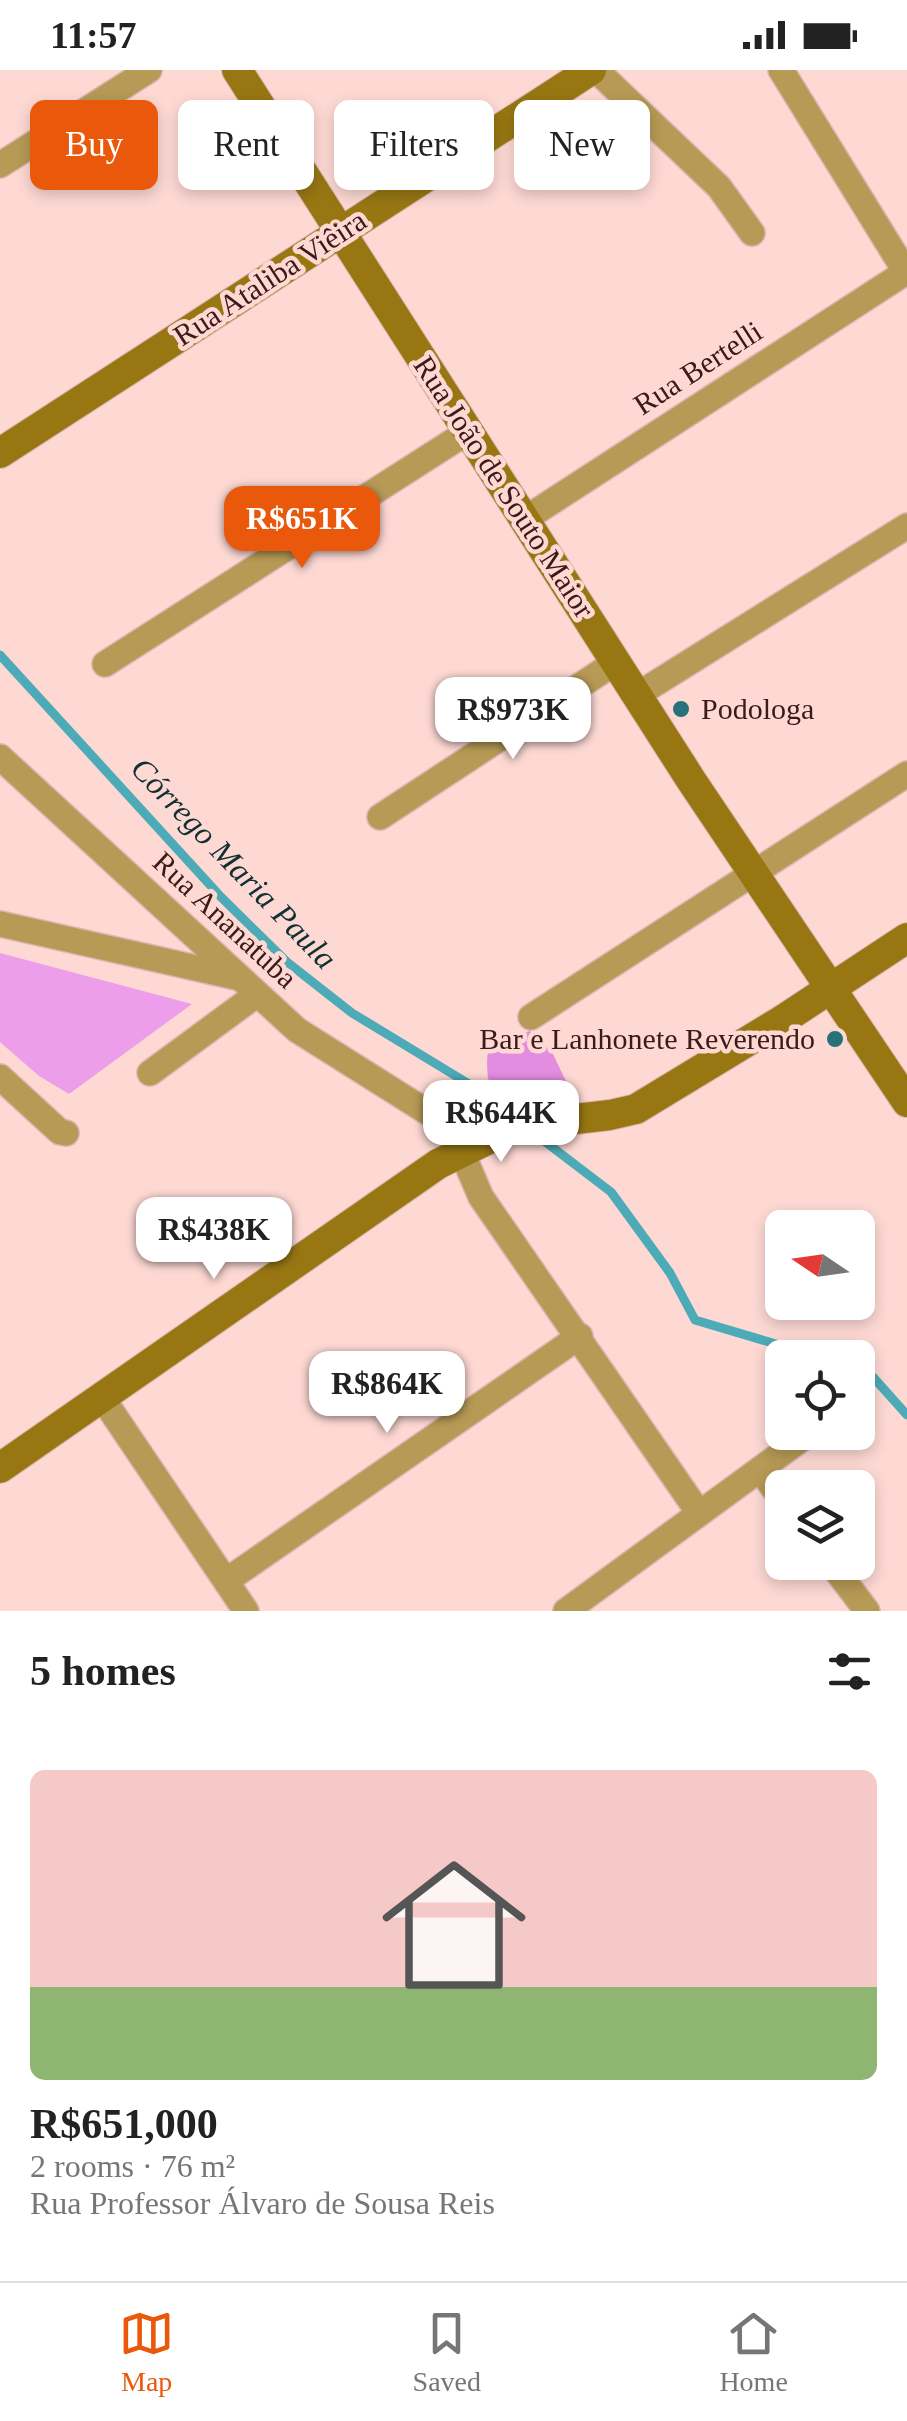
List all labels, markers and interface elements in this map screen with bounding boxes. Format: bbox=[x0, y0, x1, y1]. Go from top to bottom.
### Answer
text: 11:57 bbox=[50, 14, 137, 56]
chip: Buy bbox=[30, 100, 158, 190]
chip: Rent bbox=[178, 100, 314, 190]
chip: Filters bbox=[334, 100, 494, 190]
chip: New bbox=[514, 100, 650, 190]
street label: Rua Ataliba Viêira bbox=[167, 203, 372, 352]
street label: Rua Bertelli bbox=[628, 314, 768, 421]
street label: Rua João de Souto Maior bbox=[408, 350, 601, 624]
pin: R$651K bbox=[221, 486, 383, 571]
text: R$651K bbox=[246, 500, 358, 536]
pin: R$973K bbox=[432, 677, 594, 762]
text: R$973K bbox=[457, 691, 569, 727]
place label: Podologa bbox=[701, 692, 814, 725]
marker: Podologa bbox=[670, 698, 692, 720]
water label: Córrego Maria Paula bbox=[124, 750, 344, 976]
street label: Rua Ananatuba bbox=[147, 845, 304, 994]
place label: Bar e Lanhonete Reverendo bbox=[479, 1022, 815, 1055]
marker: Bar e Lanhonete Reverendo bbox=[824, 1028, 846, 1050]
pin: R$644K bbox=[420, 1080, 582, 1165]
text: R$644K bbox=[445, 1094, 557, 1130]
pin: R$438K bbox=[133, 1197, 295, 1282]
north arrow bbox=[765, 1210, 875, 1320]
map controls bbox=[765, 1210, 875, 1580]
text: R$438K bbox=[158, 1211, 270, 1247]
button: locate bbox=[765, 1340, 875, 1450]
pin: R$864K bbox=[306, 1351, 468, 1436]
text: R$864K bbox=[331, 1365, 443, 1401]
button: layers bbox=[765, 1470, 875, 1580]
icon: filters bbox=[822, 1644, 877, 1699]
text: 5 homes bbox=[30, 1648, 176, 1694]
icon: home bbox=[364, 1835, 544, 2015]
text: R$651,000 bbox=[30, 2101, 218, 2147]
text: 2 rooms · 76 m² bbox=[30, 2148, 235, 2184]
text: Rua Professor Álvaro de Sousa Reis bbox=[30, 2185, 495, 2221]
tab: Map bbox=[119, 2306, 174, 2398]
tab: Saved bbox=[413, 2306, 481, 2398]
tab: Home bbox=[719, 2306, 788, 2398]

